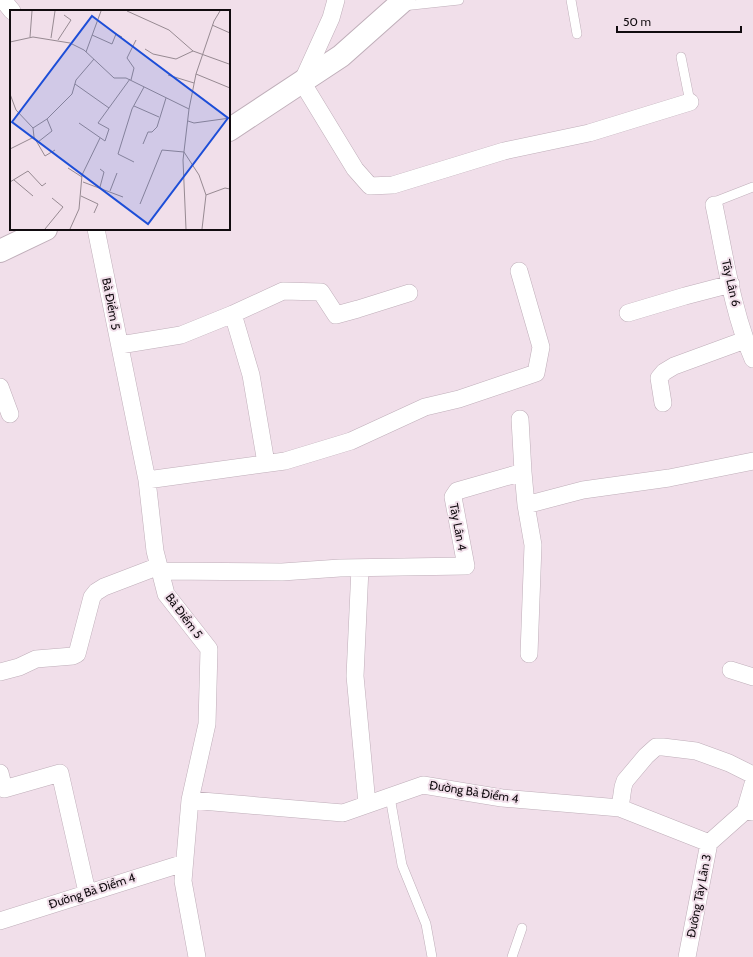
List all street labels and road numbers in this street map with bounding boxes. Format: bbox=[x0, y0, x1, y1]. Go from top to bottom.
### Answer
street label: Tây Lân 6 bbox=[719, 258, 744, 308]
street label: Bà Điểm 5 bbox=[99, 277, 124, 331]
street label: Tây Lân 4 bbox=[447, 502, 470, 552]
street label: Bà Điểm 5 bbox=[163, 590, 206, 641]
street label: Đường Bà Điểm 4 bbox=[428, 777, 520, 806]
street label: Đường Tây Lân 3 bbox=[683, 853, 714, 939]
street label: Đường Bà Điểm 4 bbox=[47, 869, 137, 912]

